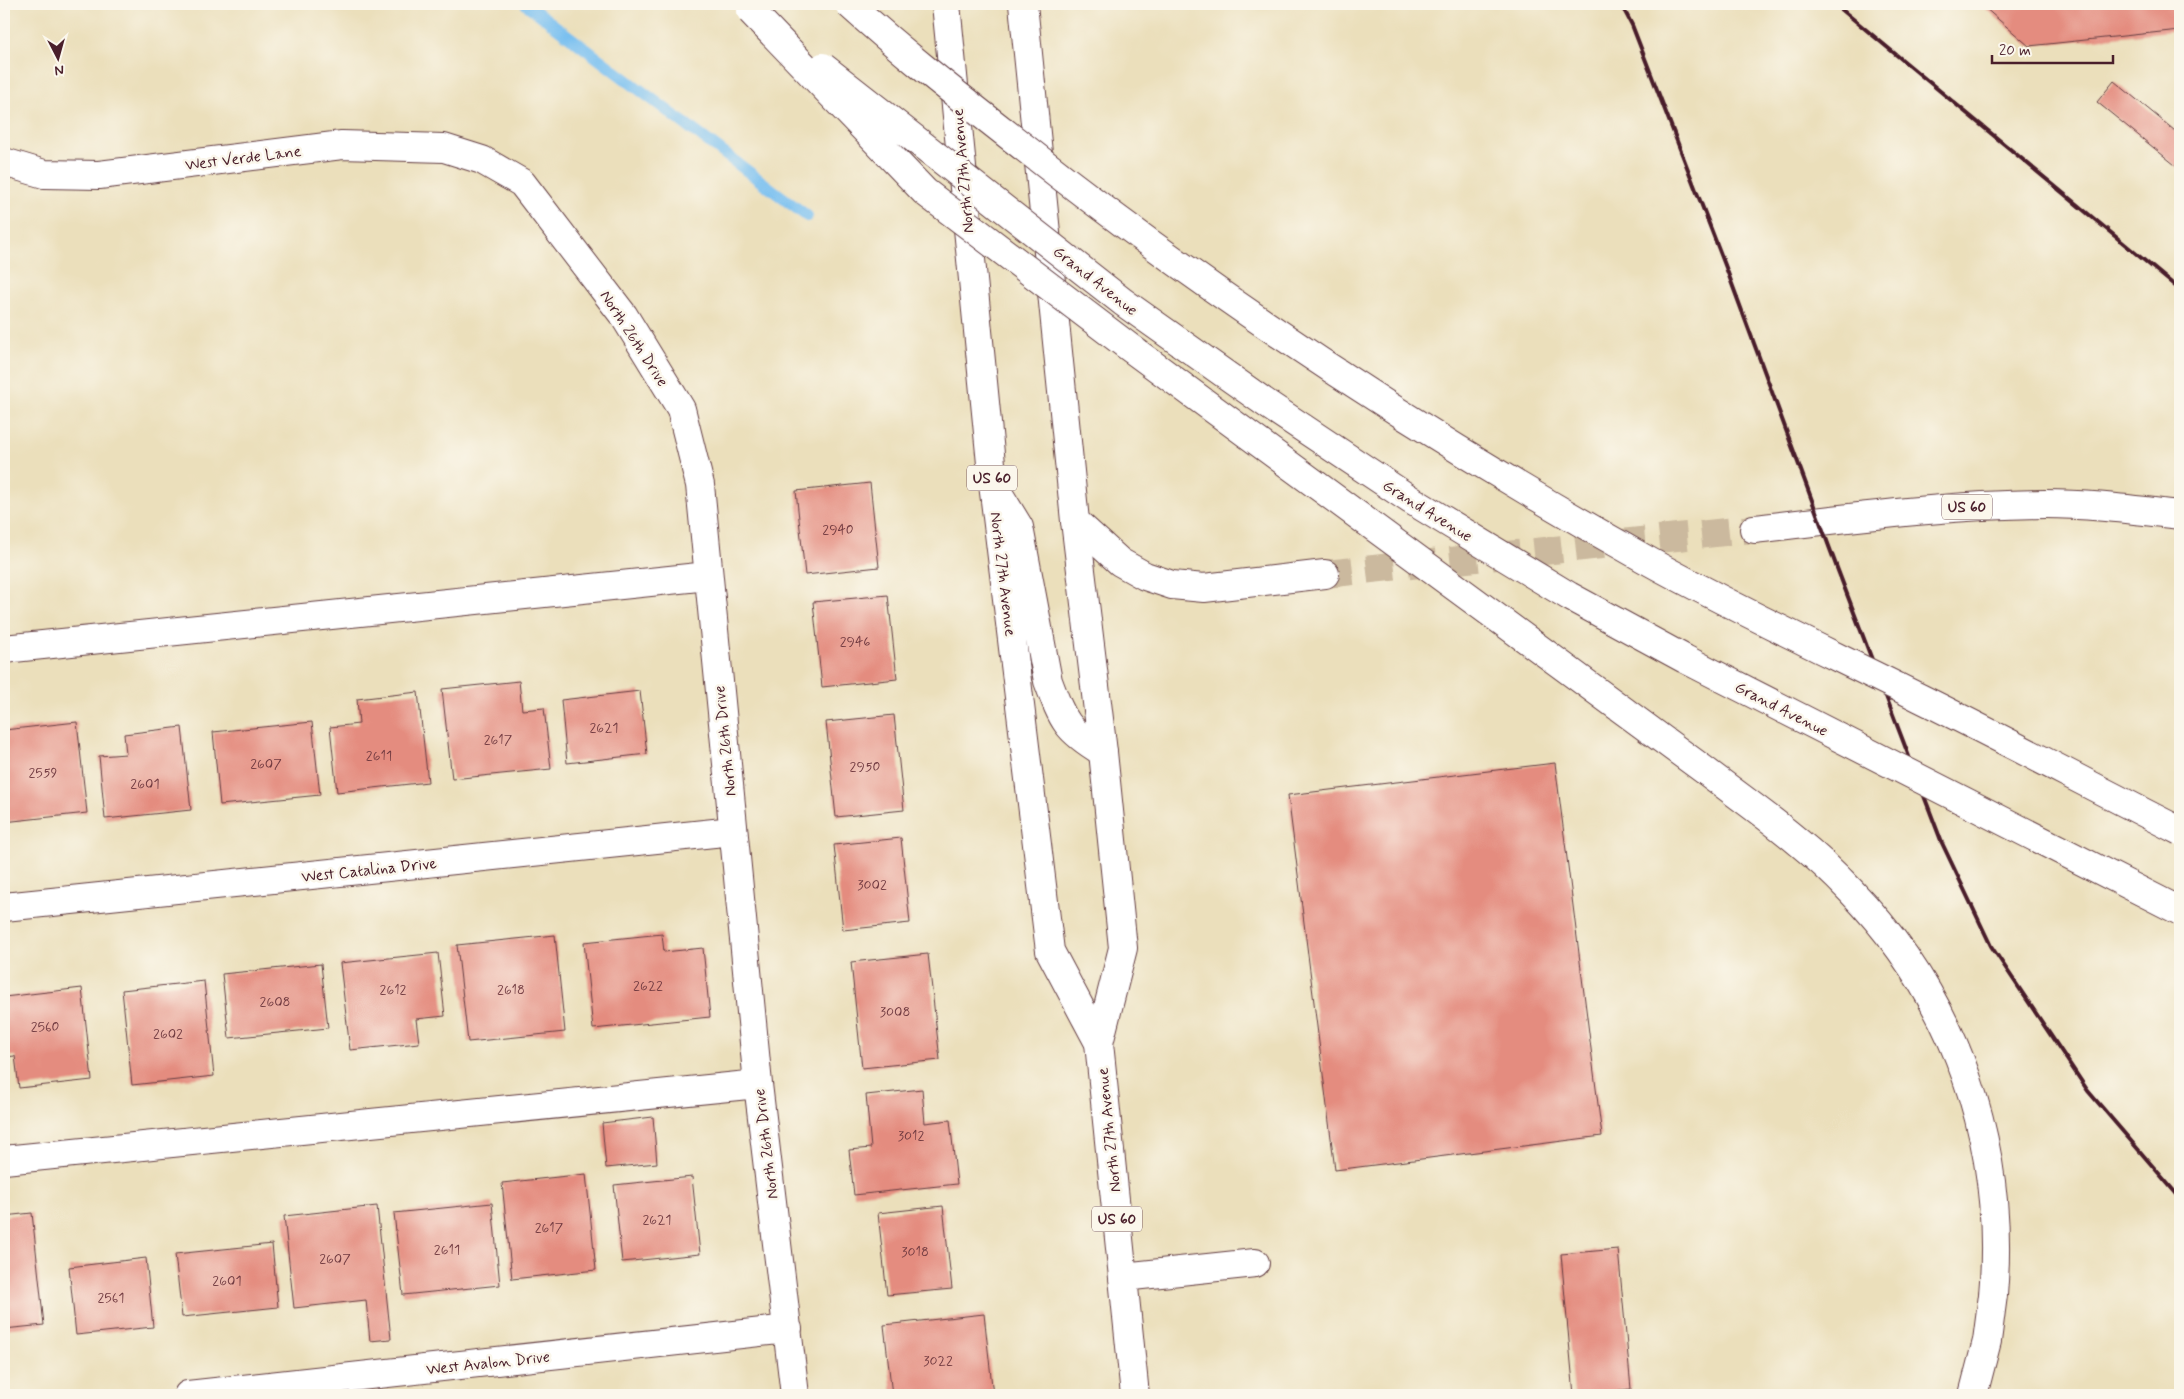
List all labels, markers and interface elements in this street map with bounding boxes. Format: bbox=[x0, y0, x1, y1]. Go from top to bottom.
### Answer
north arrow bbox=[32, 32, 82, 82]
scale bar bbox=[1992, 32, 2113, 64]
text: 20 m bbox=[1999, 41, 2031, 61]
text: N bbox=[54, 60, 65, 79]
street label: North 27th Avenue bbox=[948, 107, 979, 234]
street label: West Verde Lane bbox=[184, 141, 303, 176]
street label: Grand Avenue bbox=[1048, 241, 1142, 321]
street label: North 26th Drive bbox=[595, 286, 673, 391]
road number: US 60 bbox=[967, 466, 1017, 490]
street label: Grand Avenue bbox=[1378, 475, 1476, 547]
road number: US 60 bbox=[1942, 494, 1992, 520]
street label: North 27th Avenue bbox=[984, 511, 1021, 638]
house number: 2940 bbox=[822, 521, 854, 539]
house number: 2946 bbox=[840, 633, 870, 651]
street label: Grand Avenue bbox=[1731, 677, 1832, 742]
street label: North 26th Drive bbox=[709, 684, 742, 797]
house number: 2621 bbox=[589, 719, 619, 737]
house number: 2617 bbox=[484, 731, 513, 749]
house number: 2611 bbox=[366, 747, 392, 765]
house number: 2607 bbox=[250, 755, 282, 773]
house number: 2950 bbox=[850, 758, 881, 776]
house number: 2559 bbox=[29, 764, 58, 782]
house number: 2601 bbox=[130, 775, 160, 793]
street label: West Catalina Drive bbox=[301, 853, 438, 888]
house number: 3002 bbox=[857, 876, 887, 894]
house number: 2622 bbox=[633, 977, 663, 995]
house number: 2612 bbox=[380, 981, 407, 999]
house number: 2618 bbox=[497, 981, 525, 999]
house number: 2608 bbox=[260, 993, 290, 1011]
house number: 3008 bbox=[880, 1003, 910, 1021]
house number: 2560 bbox=[31, 1018, 60, 1036]
house number: 2602 bbox=[153, 1025, 183, 1043]
street label: North 27th Avenue bbox=[1092, 1066, 1126, 1193]
street label: North 26th Drive bbox=[749, 1087, 784, 1200]
house number: 3012 bbox=[898, 1127, 924, 1145]
road number: US 60 bbox=[1092, 1206, 1142, 1232]
house number: 2621 bbox=[642, 1211, 672, 1229]
house number: 2617 bbox=[535, 1219, 564, 1237]
house number: 2611 bbox=[434, 1241, 460, 1259]
house number: 3018 bbox=[901, 1243, 929, 1261]
house number: 2607 bbox=[319, 1250, 351, 1268]
house number: 2601 bbox=[212, 1272, 242, 1290]
house number: 2561 bbox=[97, 1289, 125, 1307]
street label: West Avalon Drive bbox=[425, 1347, 551, 1380]
house number: 3022 bbox=[923, 1352, 953, 1370]

